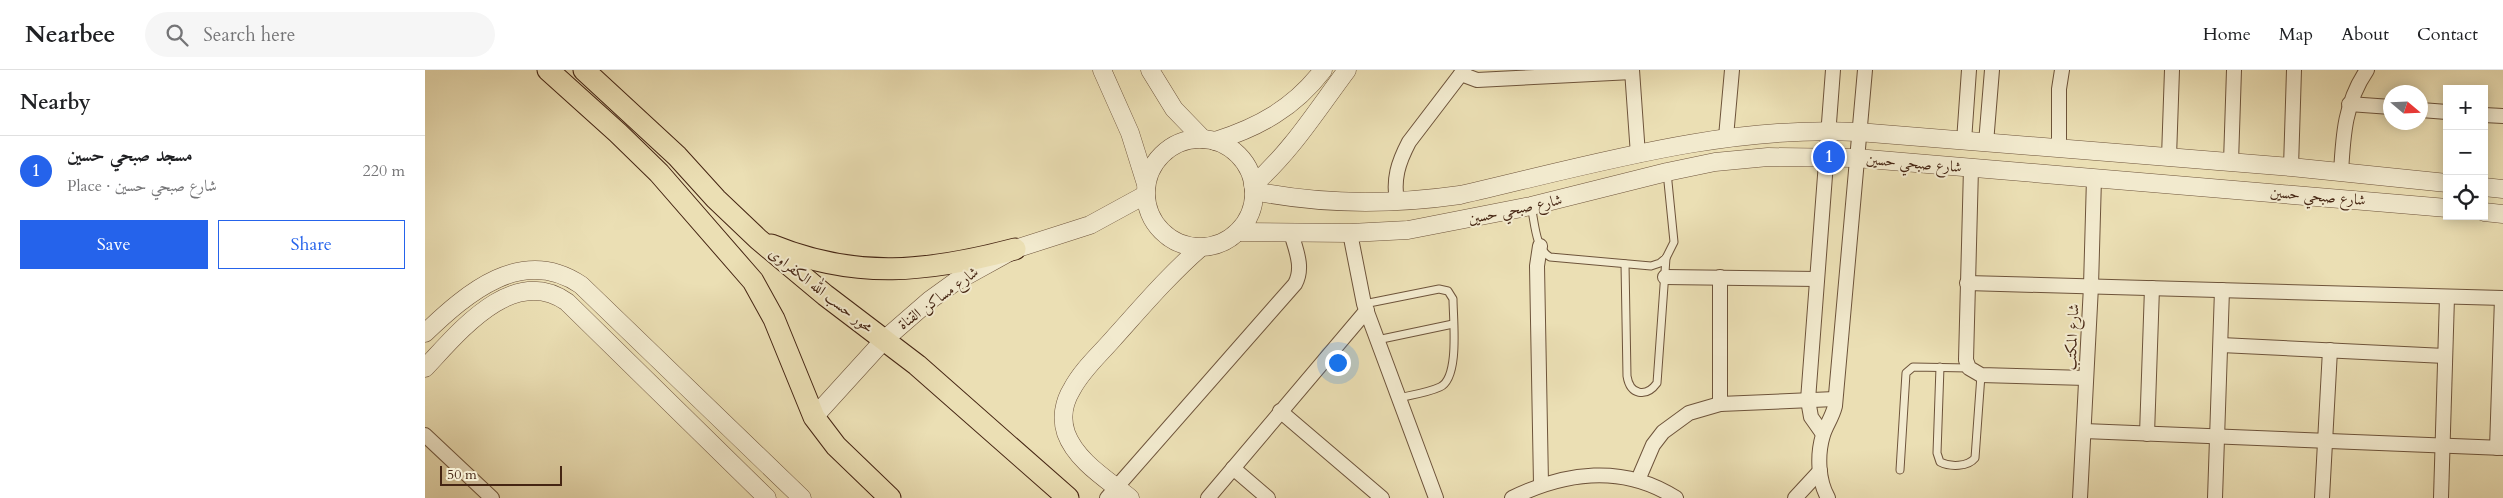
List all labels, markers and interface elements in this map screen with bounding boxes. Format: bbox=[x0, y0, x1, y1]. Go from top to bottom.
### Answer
search box bbox=[145, 12, 495, 57]
text: Nearbee bbox=[25, 18, 115, 51]
icon: search bbox=[163, 21, 191, 49]
text: Search here bbox=[203, 22, 295, 48]
text: Home bbox=[2203, 22, 2251, 47]
text: Map bbox=[2279, 22, 2313, 47]
text: About bbox=[2341, 22, 2389, 47]
text: Contact bbox=[2417, 22, 2478, 47]
north arrow bbox=[2383, 85, 2428, 130]
map controls bbox=[2443, 85, 2488, 220]
button: + bbox=[2443, 85, 2488, 130]
text: Nearby bbox=[20, 88, 91, 117]
button: − bbox=[2443, 130, 2488, 175]
pin: 1 bbox=[1813, 138, 1845, 176]
text: مسجد صبحي حسين bbox=[67, 142, 193, 168]
street label: شارع صبحي حسين bbox=[1865, 149, 1963, 181]
text: 1 bbox=[32, 160, 40, 182]
text: 220 m bbox=[363, 160, 405, 182]
text: Place · شارع صبحي حسين bbox=[67, 175, 217, 197]
button: locate bbox=[2443, 175, 2488, 220]
street label: شارع صبحي حسين bbox=[2269, 182, 2367, 214]
street label: شارع صبحي حسين bbox=[1466, 189, 1565, 233]
button: Save bbox=[20, 220, 208, 269]
button: Share bbox=[218, 220, 405, 269]
street label: محور حسب الله الكفراوى bbox=[765, 241, 879, 337]
street label: شارع مساكن القناة bbox=[894, 262, 984, 336]
street label: شارع المكتب bbox=[2060, 303, 2087, 371]
your location bbox=[1325, 350, 1351, 376]
scale bar bbox=[440, 463, 563, 486]
text: 50 m bbox=[447, 465, 477, 484]

